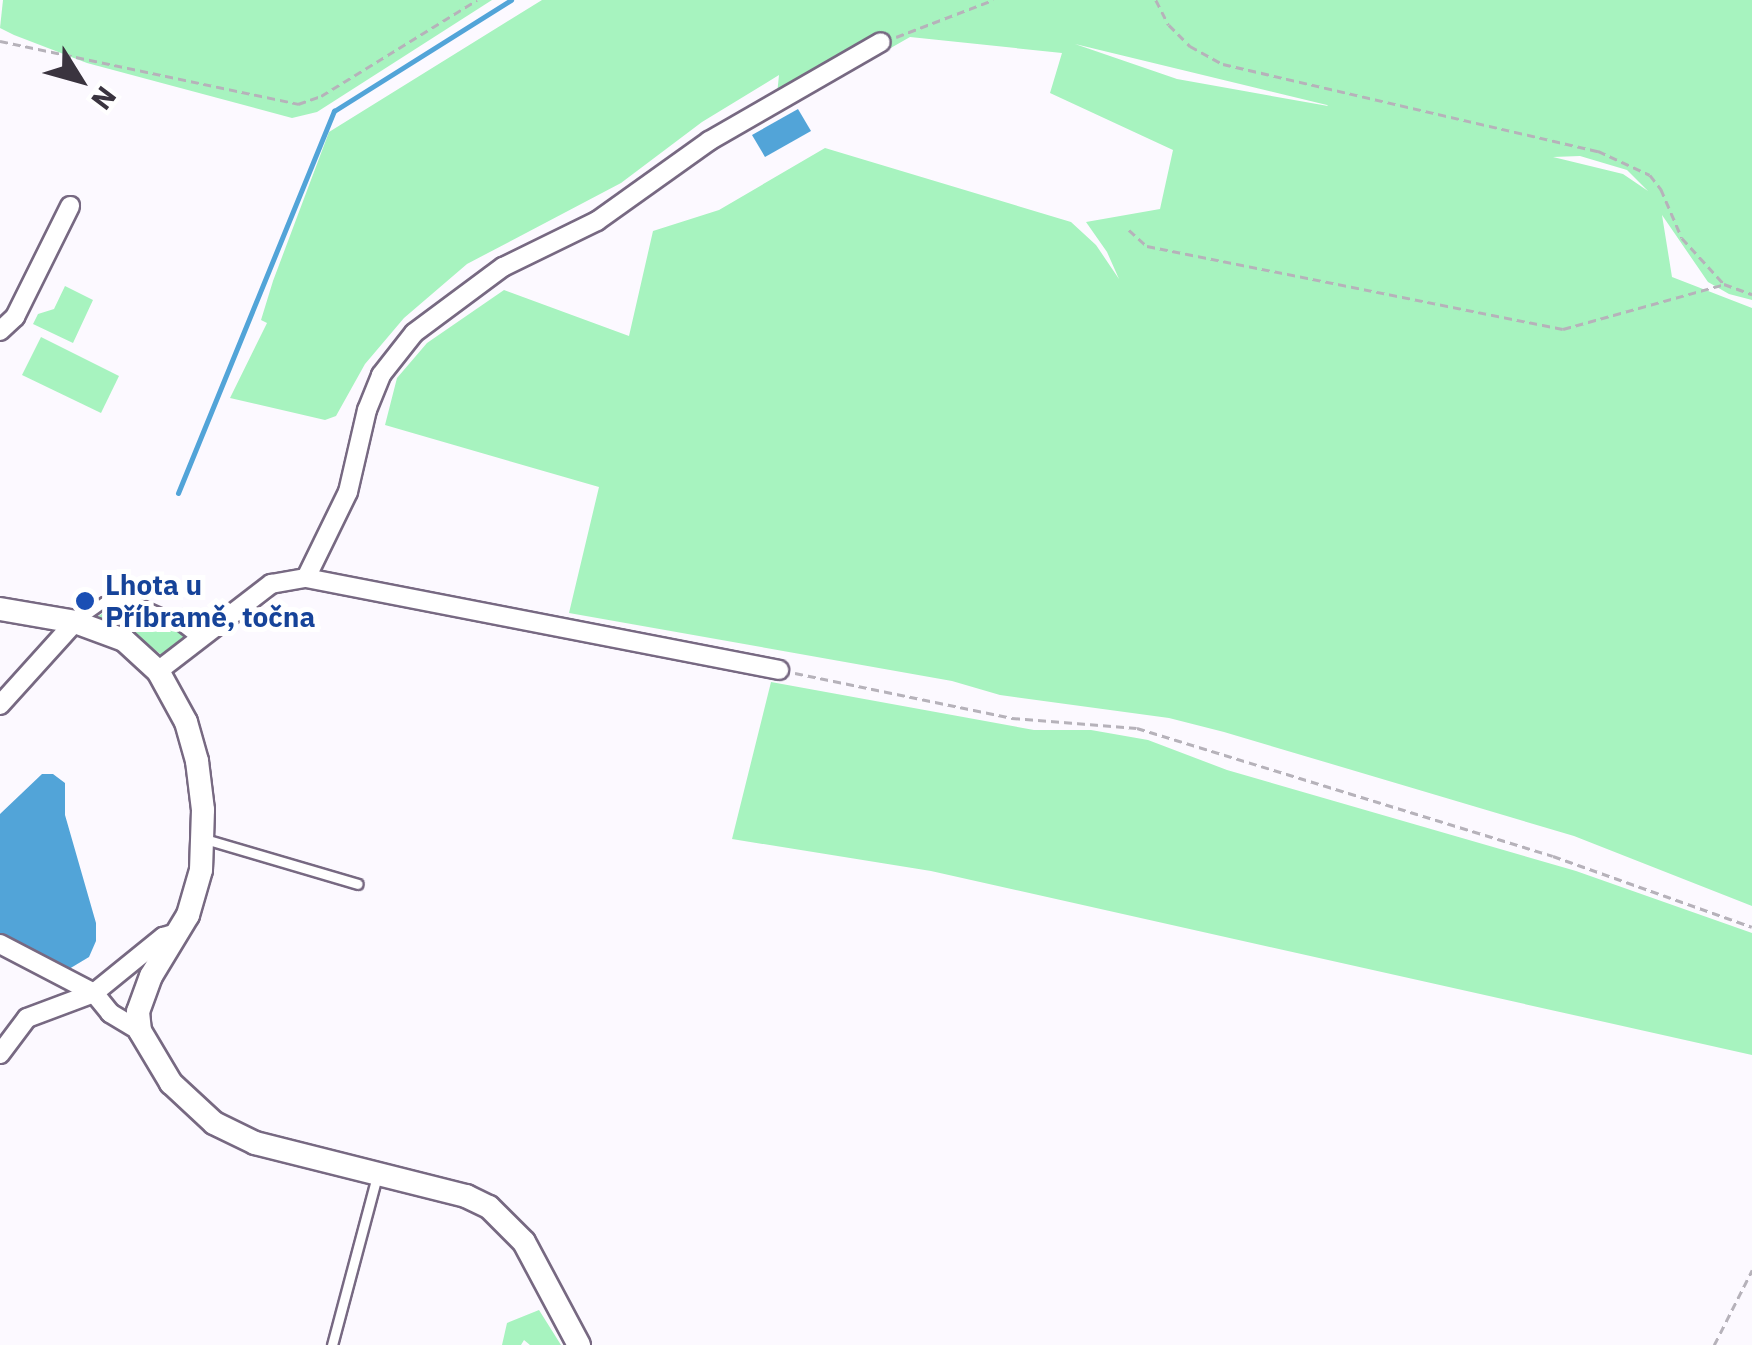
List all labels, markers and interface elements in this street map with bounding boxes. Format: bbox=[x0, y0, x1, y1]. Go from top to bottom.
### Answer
north arrow bbox=[30, 30, 130, 130]
text: N bbox=[83, 79, 125, 118]
place label: Lhota u Příbramě, točna bbox=[105, 568, 315, 634]
marker: Lhota u Příbramě, točna bbox=[74, 590, 96, 612]

